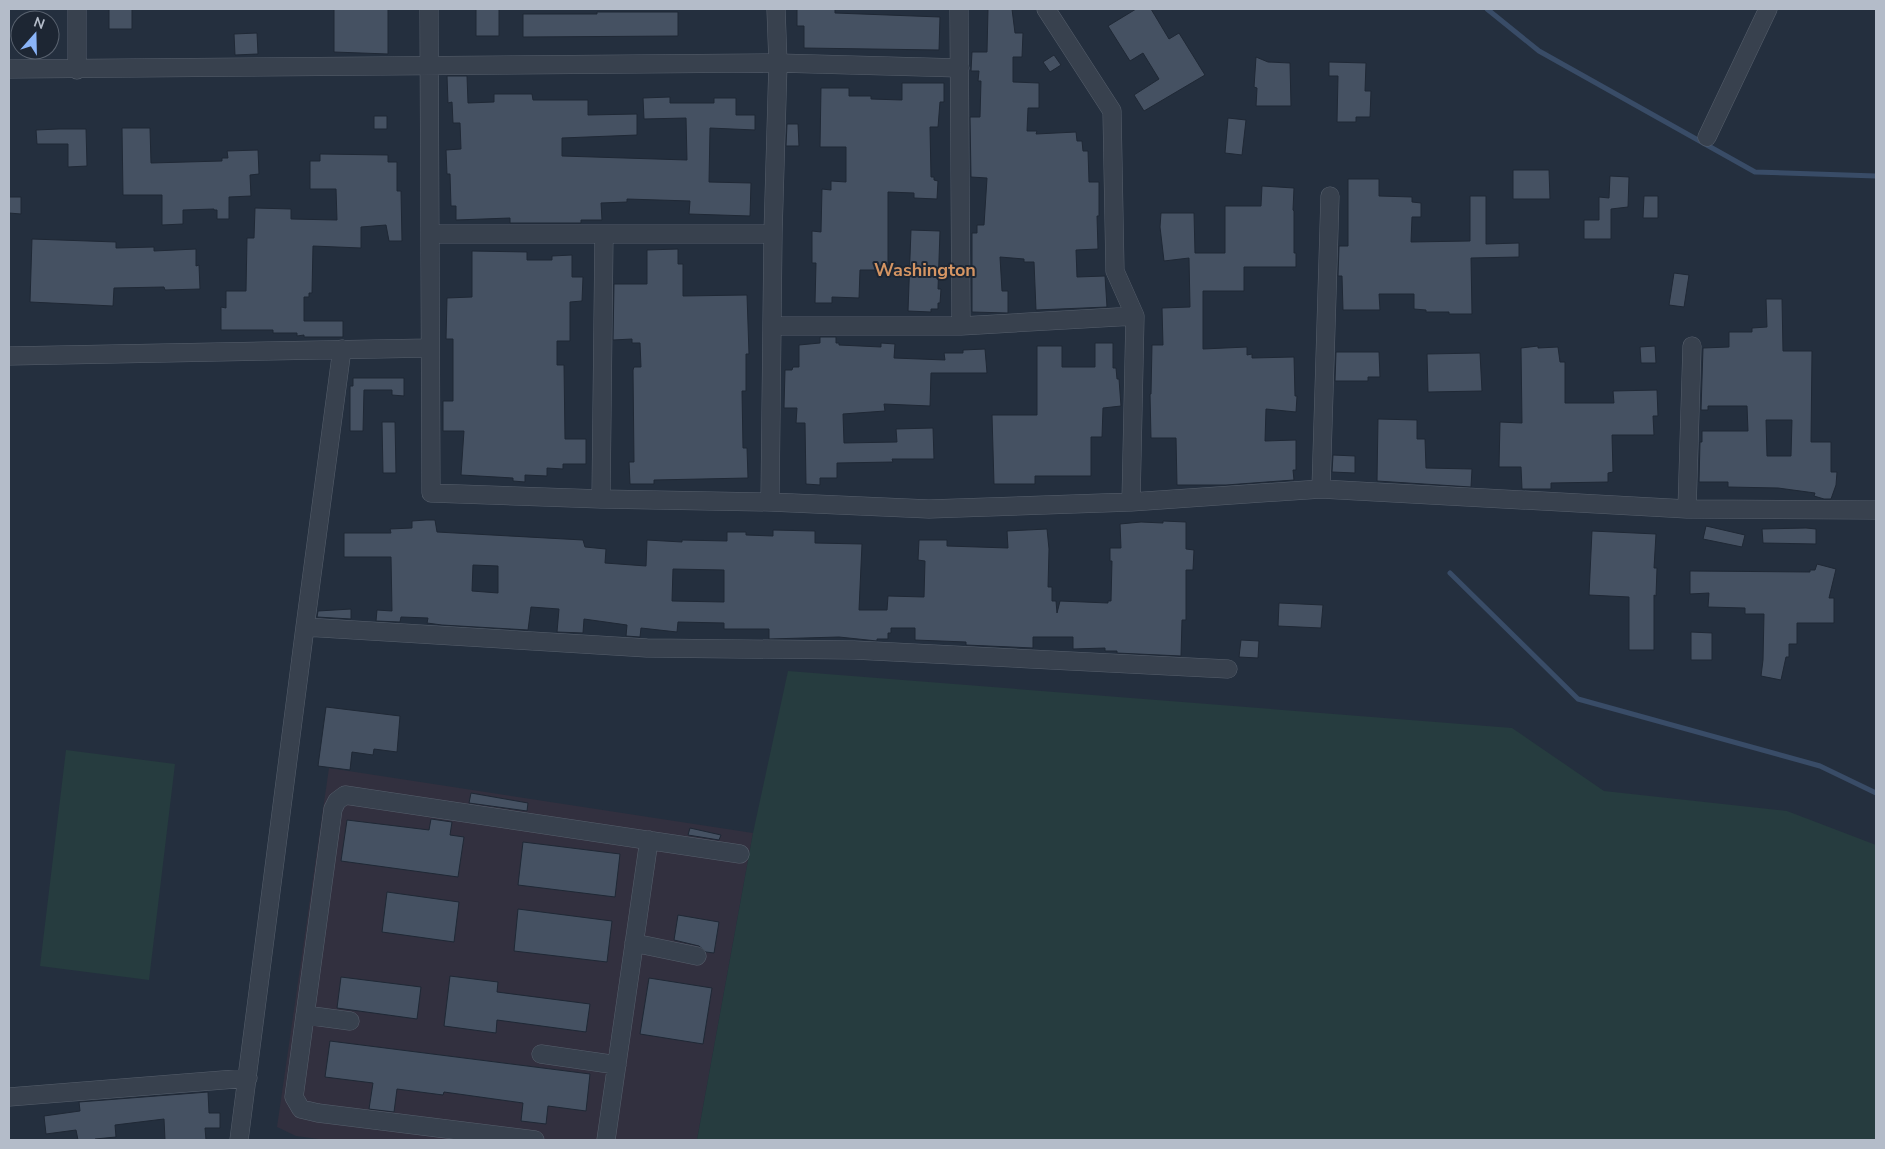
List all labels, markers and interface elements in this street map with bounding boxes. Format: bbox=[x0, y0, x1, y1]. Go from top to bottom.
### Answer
north arrow bbox=[10, 10, 60, 60]
text: N bbox=[31, 13, 47, 34]
district label: Washington bbox=[874, 258, 976, 282]

